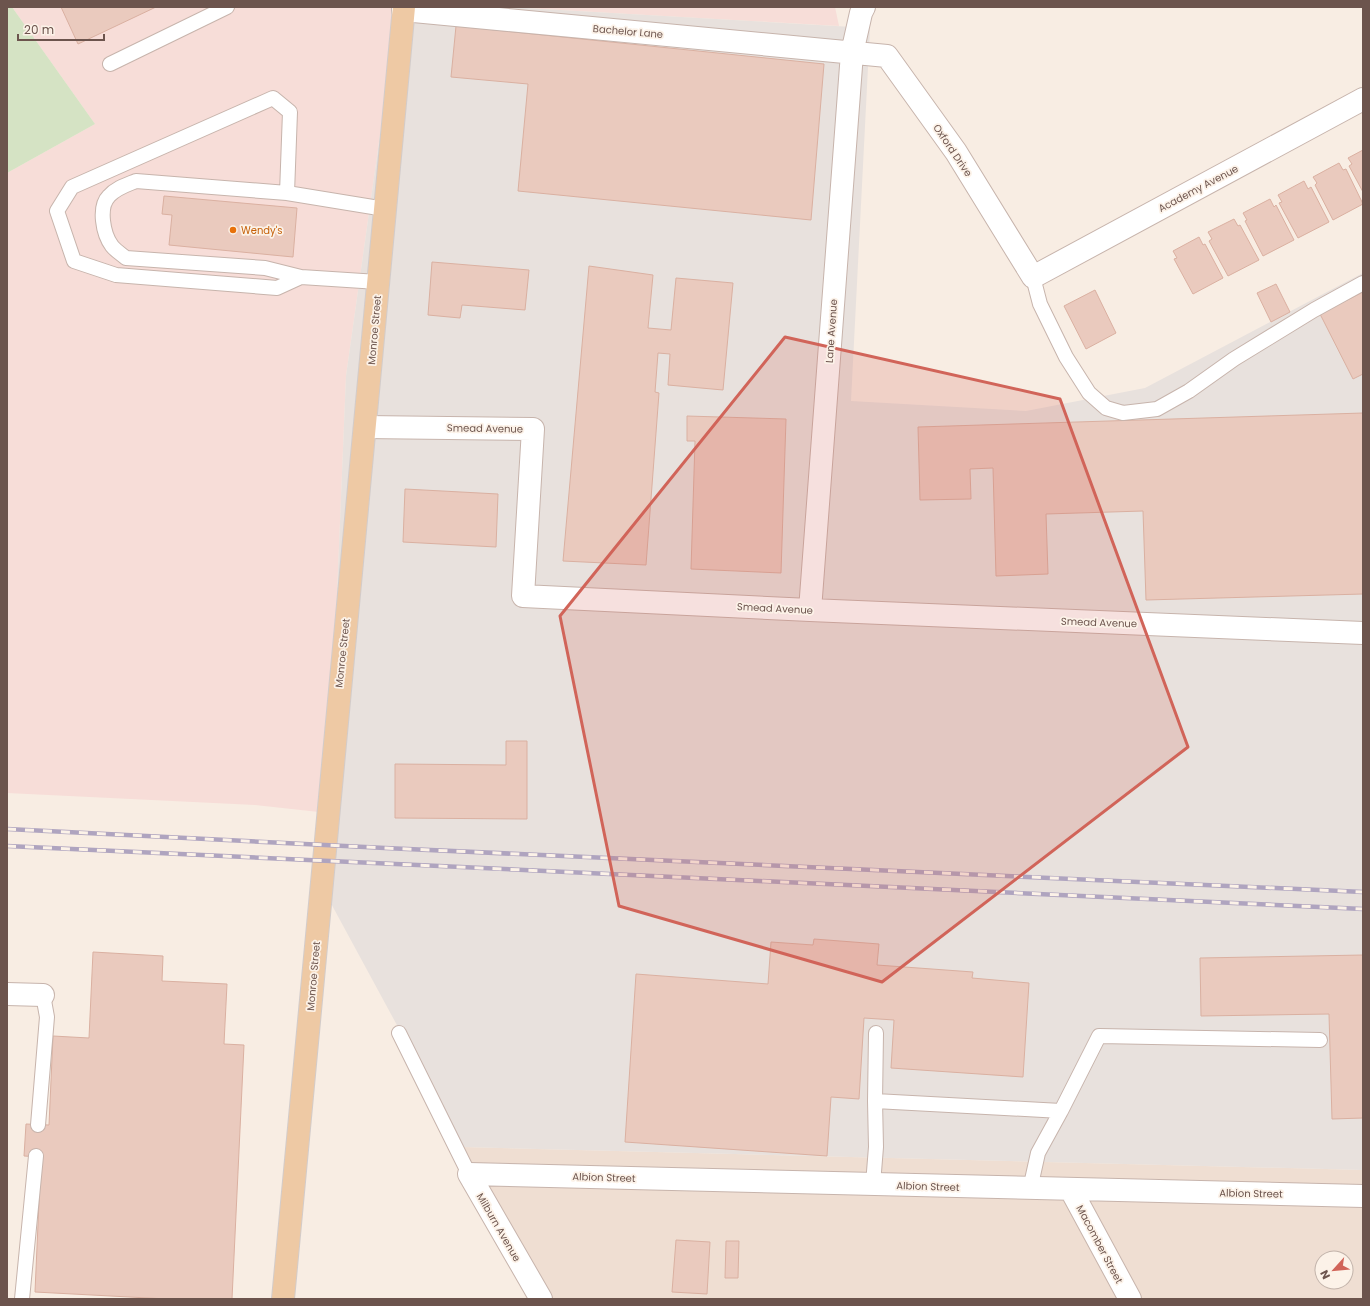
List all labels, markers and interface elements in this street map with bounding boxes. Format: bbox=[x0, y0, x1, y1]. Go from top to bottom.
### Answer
scale bar bbox=[18, 16, 104, 42]
text: 20 m bbox=[24, 21, 54, 38]
street label: Bachelor Lane bbox=[592, 21, 664, 42]
street label: Oxford Drive bbox=[929, 121, 976, 180]
street label: Academy Avenue bbox=[1156, 161, 1241, 216]
place label: Wendy's bbox=[241, 223, 283, 238]
marker: Wendy's bbox=[228, 225, 238, 235]
street label: Monroe Street bbox=[364, 294, 385, 365]
street label: Lane Avenue bbox=[822, 299, 841, 363]
street label: Smead Avenue bbox=[447, 420, 523, 437]
street label: Smead Avenue bbox=[737, 599, 813, 618]
street label: Smead Avenue bbox=[1061, 614, 1137, 631]
street label: Monroe Street bbox=[331, 617, 354, 688]
street label: Monroe Street bbox=[303, 940, 324, 1011]
street label: Albion Street bbox=[572, 1169, 636, 1186]
street label: Albion Street bbox=[896, 1178, 960, 1195]
street label: Albion Street bbox=[1219, 1185, 1283, 1202]
street label: Milburn Avenue bbox=[473, 1190, 524, 1264]
street label: Macomber Street bbox=[1073, 1202, 1127, 1286]
north arrow bbox=[1314, 1250, 1354, 1290]
text: N bbox=[1316, 1267, 1334, 1282]

